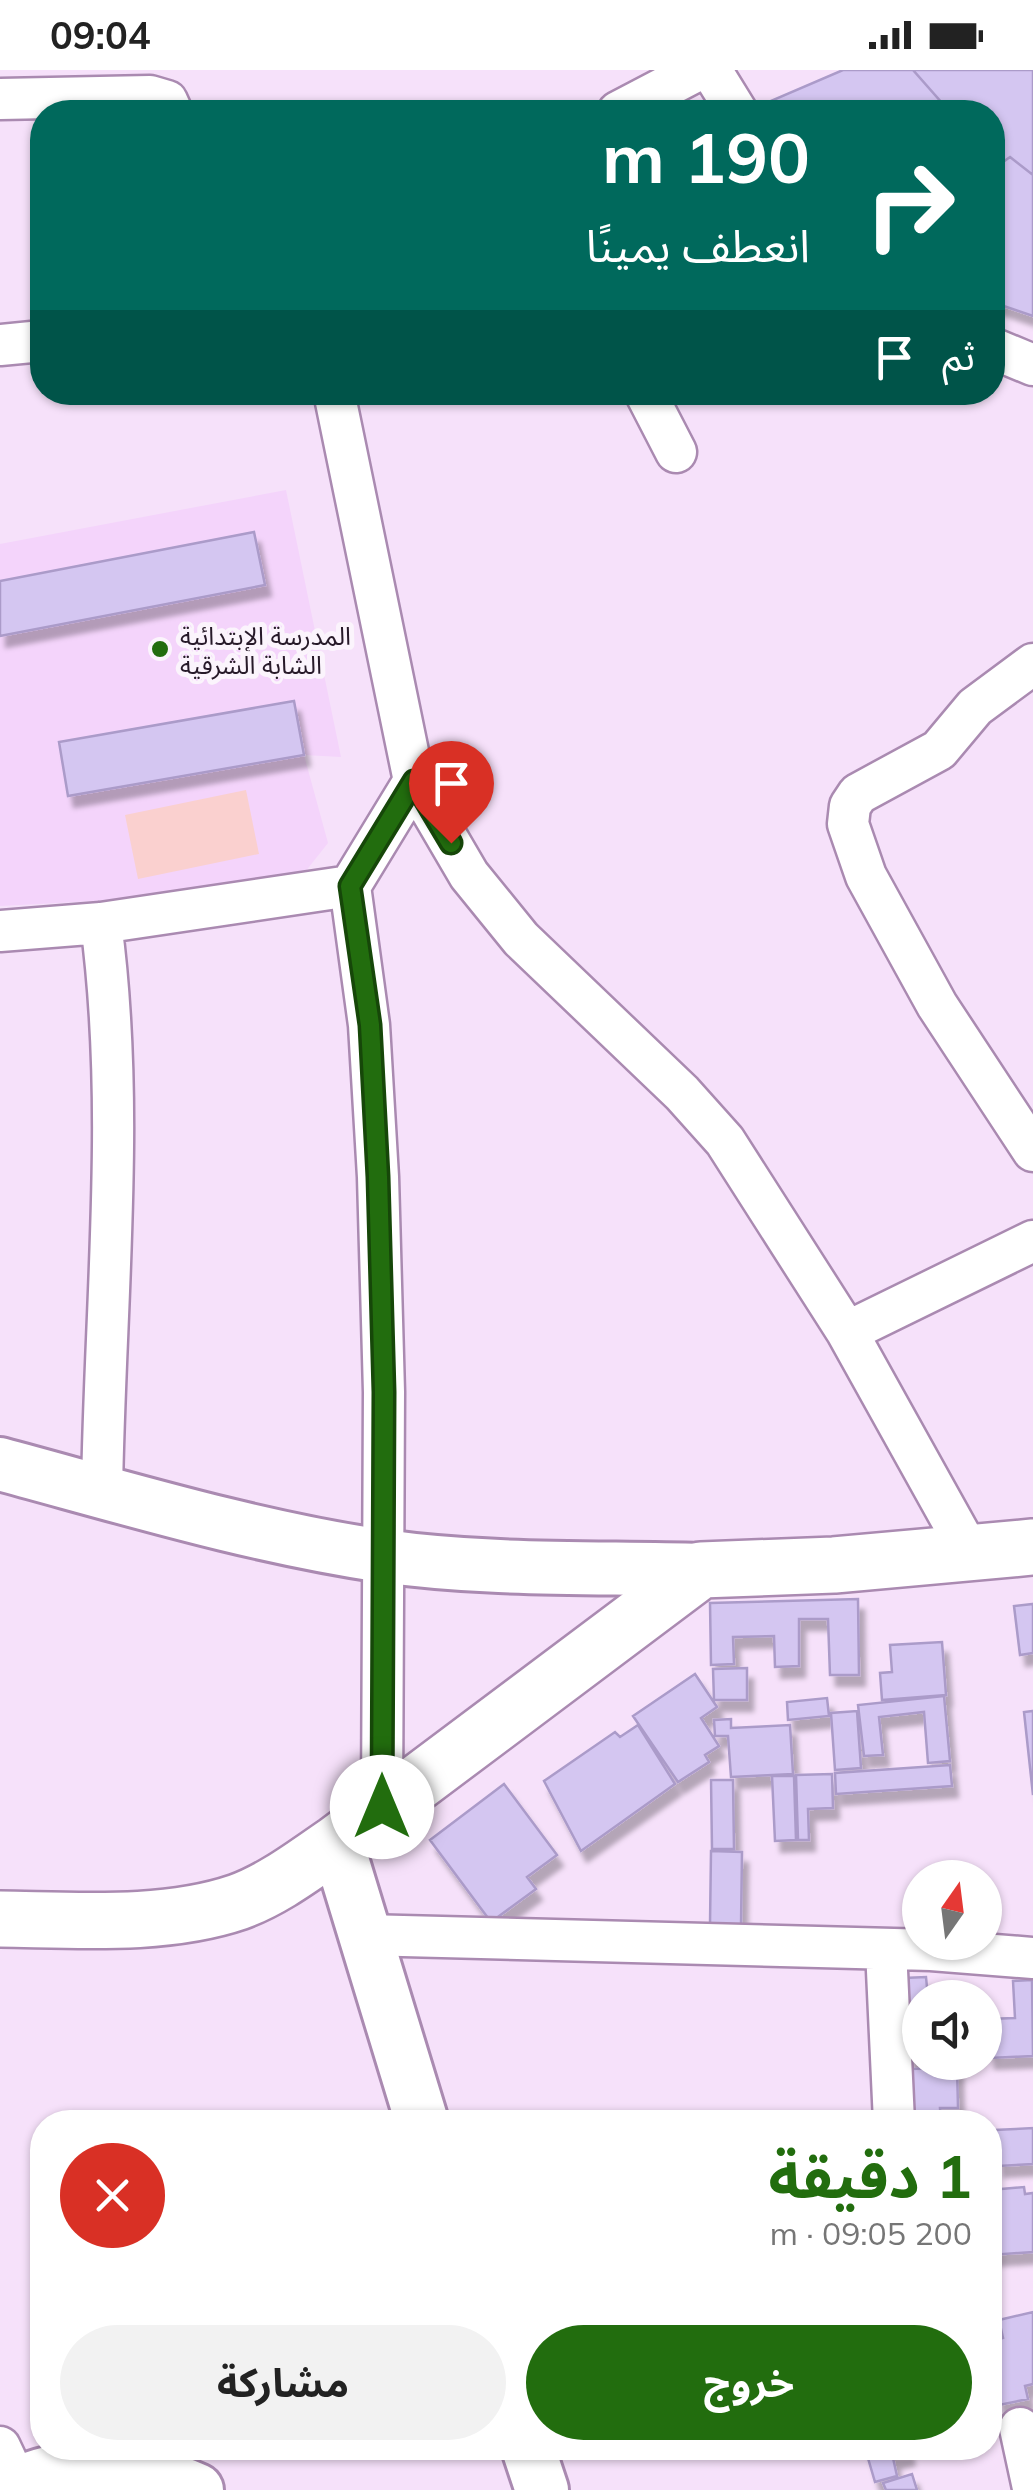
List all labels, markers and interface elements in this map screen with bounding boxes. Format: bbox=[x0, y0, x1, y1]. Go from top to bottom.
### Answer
text: 09:04 bbox=[50, 11, 151, 59]
text: 190 m bbox=[602, 113, 810, 201]
icon: right bbox=[845, 140, 975, 270]
text: انعطف يمينًا bbox=[586, 217, 810, 273]
icon: arrive bbox=[867, 330, 922, 385]
text: ثم bbox=[942, 332, 975, 380]
place label: المدرسة الإبتدائية الشابة الشرقية bbox=[180, 620, 351, 680]
marker: المدرسة الإبتدائية الشابة الشرقية bbox=[149, 638, 171, 660]
pin bbox=[409, 741, 494, 844]
icon: arrive bbox=[424, 756, 479, 811]
position arrow bbox=[330, 1755, 434, 1859]
north arrow bbox=[902, 1860, 1002, 1960]
map controls bbox=[902, 1860, 1002, 2080]
button: sound bbox=[902, 1980, 1002, 2080]
text: 1 دقيقة bbox=[769, 2138, 972, 2213]
button: close bbox=[60, 2143, 165, 2248]
text: 200 m · 09:05 bbox=[770, 2213, 972, 2253]
button: مشاركة bbox=[60, 2325, 506, 2440]
button: خروج bbox=[526, 2325, 972, 2440]

